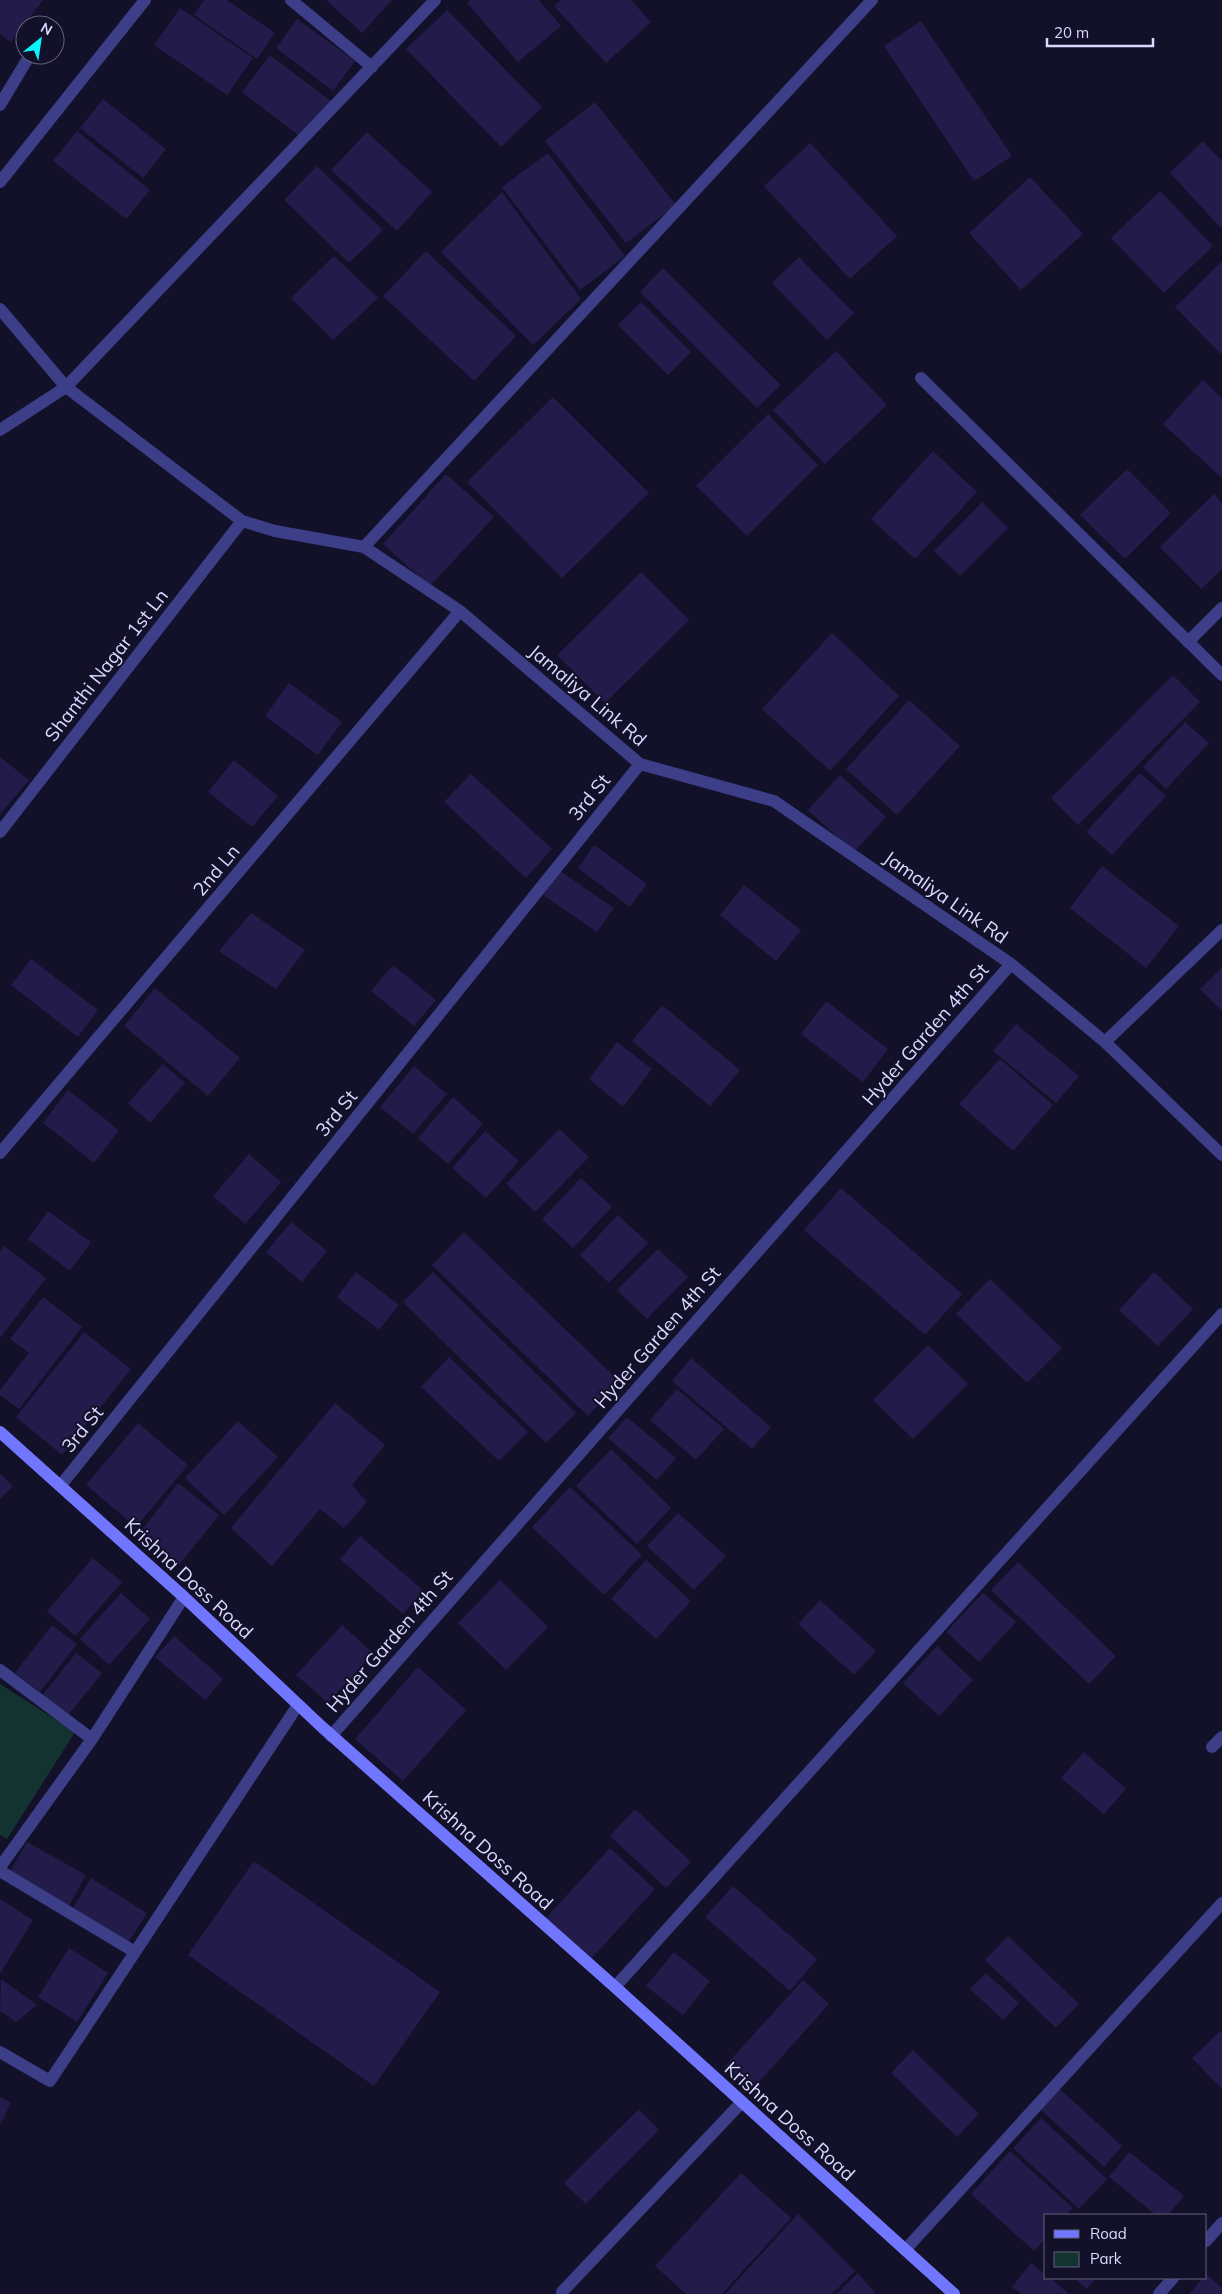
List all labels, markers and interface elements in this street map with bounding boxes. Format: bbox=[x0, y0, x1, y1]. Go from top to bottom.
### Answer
north arrow bbox=[15, 15, 65, 65]
scale bar bbox=[1047, 15, 1153, 47]
text: N bbox=[37, 18, 56, 39]
text: 20 m bbox=[1054, 23, 1089, 42]
street label: Shanthi Nagar 1st Ln bbox=[39, 584, 173, 746]
street label: Jamaliya Link Rd bbox=[524, 639, 652, 751]
street label: 3rd St bbox=[563, 769, 615, 825]
street label: 2nd Ln bbox=[187, 839, 245, 901]
street label: Jamaliya Link Rd bbox=[879, 845, 1013, 949]
street label: Hyder Garden 4th St bbox=[857, 958, 994, 1110]
street label: 3rd St bbox=[310, 1085, 362, 1141]
street label: Hyder Garden 4th St bbox=[589, 1261, 726, 1413]
street label: 3rd St bbox=[56, 1401, 108, 1457]
street label: Krishna Doss Road bbox=[120, 1512, 258, 1644]
street label: Hyder Garden 4th St bbox=[321, 1565, 458, 1717]
street label: Krishna Doss Road bbox=[418, 1785, 558, 1915]
street label: Krishna Doss Road bbox=[720, 2056, 860, 2186]
legend bbox=[1044, 2214, 1207, 2279]
text: Road bbox=[1090, 2224, 1127, 2243]
text: Park bbox=[1090, 2249, 1122, 2268]

